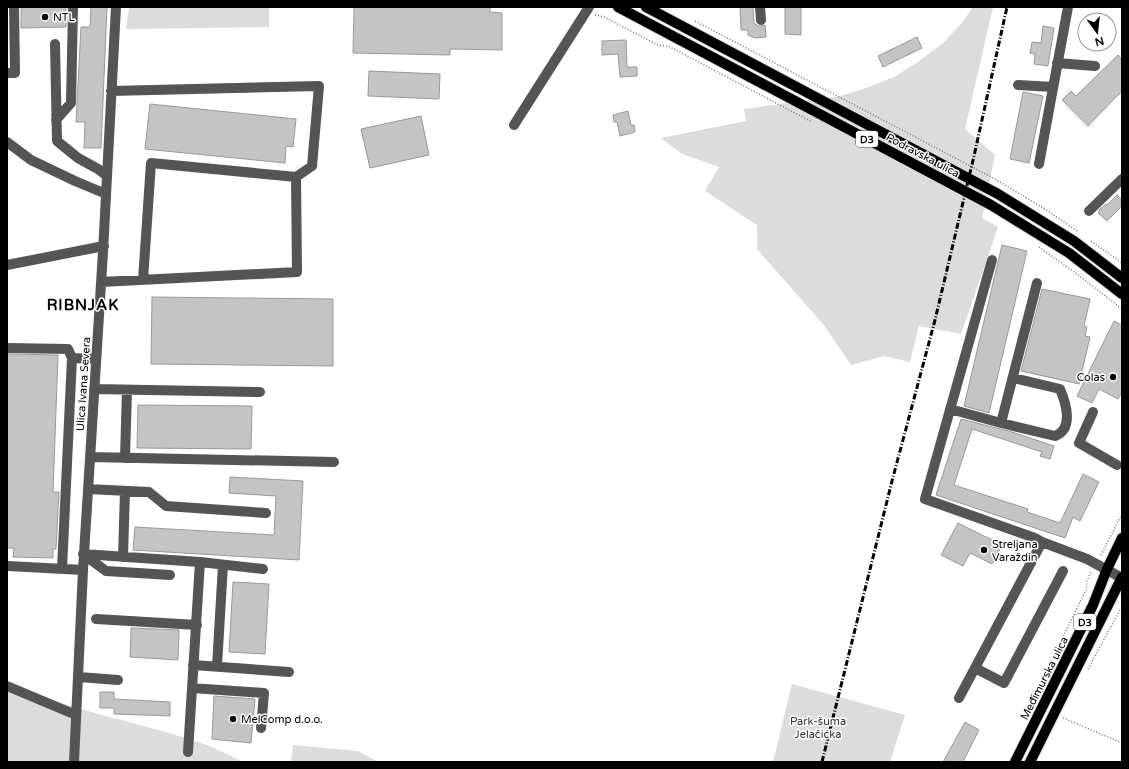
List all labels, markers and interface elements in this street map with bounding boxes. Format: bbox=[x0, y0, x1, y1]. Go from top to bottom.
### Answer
place label: NTL bbox=[53, 11, 76, 24]
marker: NTL bbox=[40, 12, 50, 22]
north arrow bbox=[1077, 12, 1117, 52]
text: N bbox=[1094, 34, 1105, 49]
road number: D3 bbox=[856, 131, 878, 147]
street label: Podravska ulica bbox=[884, 131, 962, 180]
district label: RIBNJAK bbox=[47, 296, 119, 314]
street label: Ulica Ivana Severa bbox=[74, 336, 93, 432]
place label: Colas bbox=[1077, 371, 1105, 384]
marker: Colas bbox=[1108, 372, 1118, 382]
place label: Streljana Varaždin bbox=[992, 538, 1038, 564]
marker: Streljana Varaždin bbox=[979, 545, 989, 555]
road number: D3 bbox=[1074, 614, 1096, 630]
street label: Međimurska ulica bbox=[1018, 634, 1071, 722]
place label: MelComp d.o.o. bbox=[241, 713, 323, 726]
marker: MelComp d.o.o. bbox=[228, 714, 238, 724]
park label: Park-šuma Jelačićka bbox=[790, 715, 846, 741]

